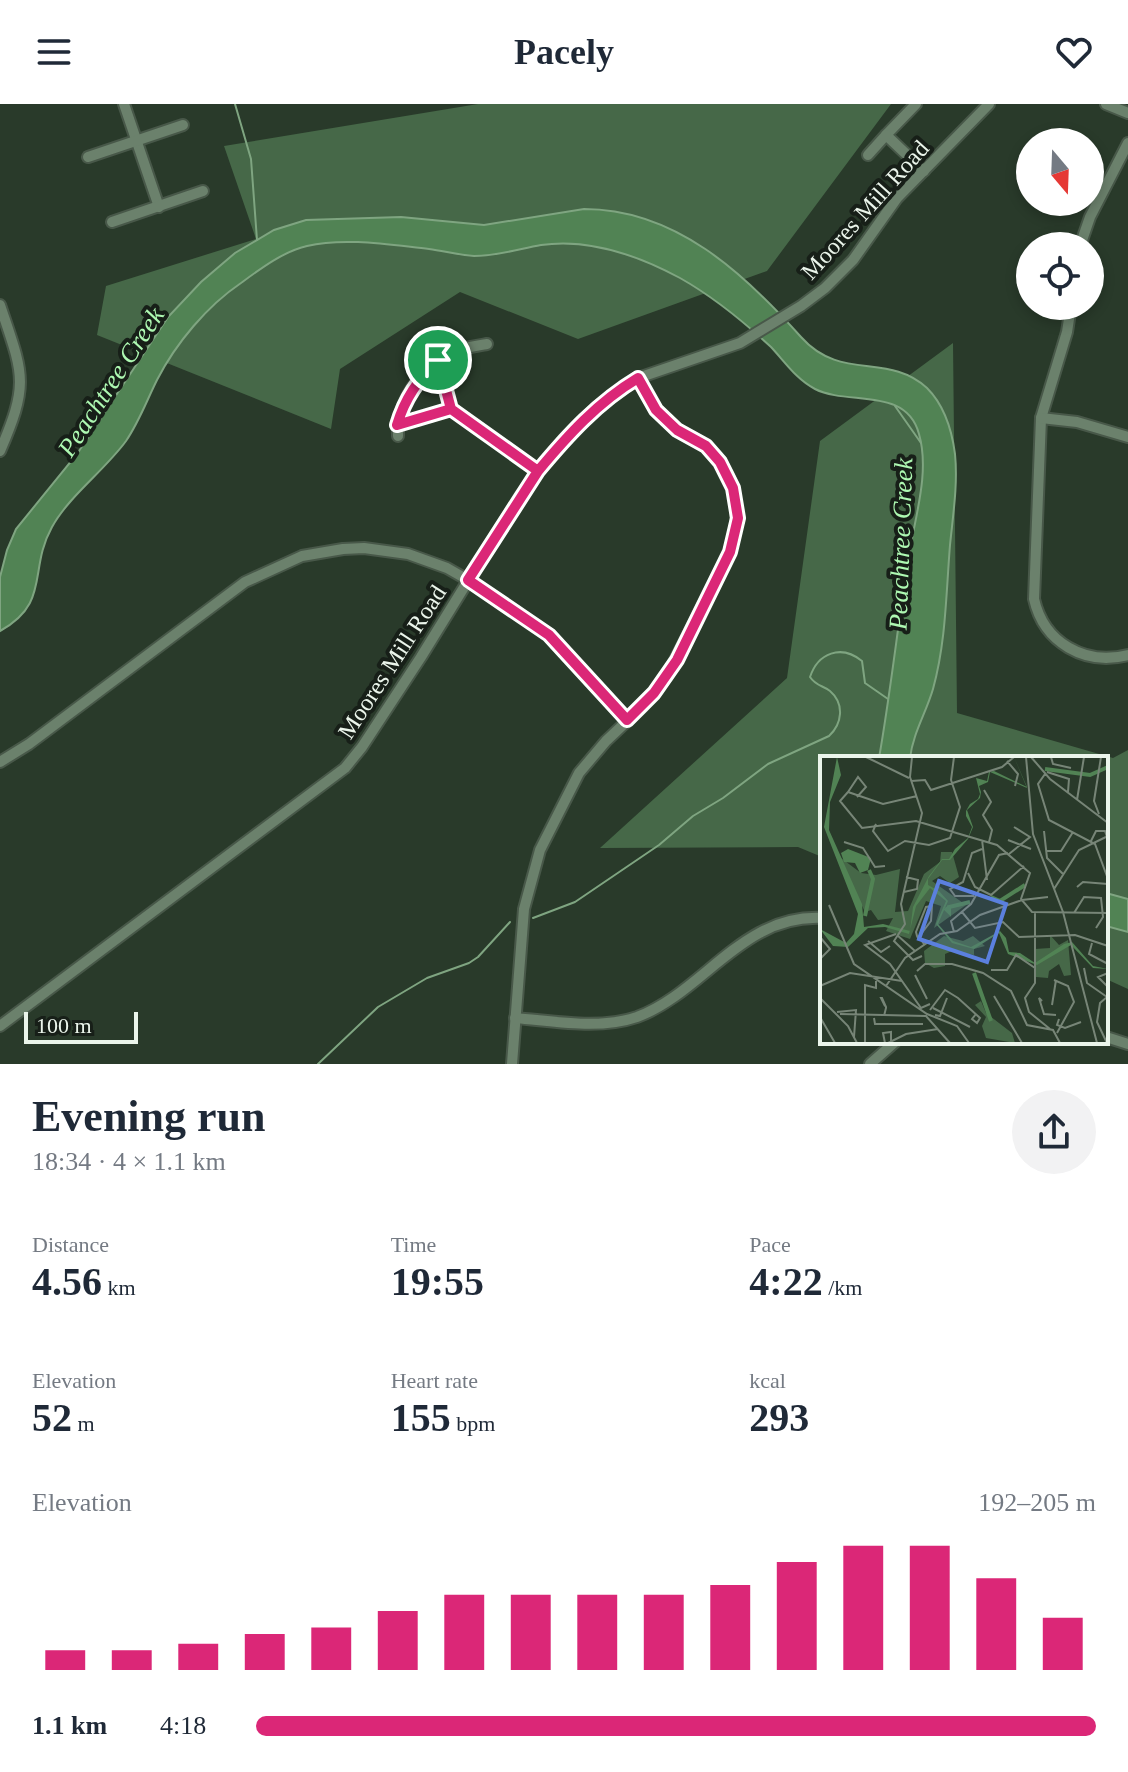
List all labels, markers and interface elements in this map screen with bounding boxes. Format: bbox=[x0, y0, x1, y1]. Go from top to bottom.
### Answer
icon: menu bbox=[32, 30, 76, 74]
icon: heart bbox=[1052, 30, 1096, 74]
text: Pacely bbox=[514, 32, 614, 72]
north arrow bbox=[1016, 128, 1104, 216]
map controls bbox=[1016, 128, 1104, 320]
street label: Moores Mill Road bbox=[796, 135, 934, 285]
button: locate bbox=[1016, 232, 1104, 320]
water label: Peachtree Creek bbox=[51, 302, 170, 463]
pin bbox=[404, 326, 472, 394]
icon: arrive bbox=[416, 338, 460, 382]
water label: Peachtree Creek bbox=[883, 457, 919, 631]
street label: Moores Mill Road bbox=[333, 581, 451, 743]
inset map bbox=[820, 756, 1108, 1044]
scale bar bbox=[24, 1008, 138, 1044]
text: 100 m bbox=[36, 1013, 92, 1038]
button: share bbox=[1012, 1090, 1096, 1174]
text: Evening run bbox=[32, 1092, 266, 1141]
text: 18:34 · 4 × 1.1 km bbox=[32, 1147, 226, 1176]
text: Distance bbox=[32, 1232, 109, 1257]
text: Time bbox=[391, 1232, 436, 1257]
text: Pace bbox=[749, 1232, 791, 1257]
text: 4.56 bbox=[32, 1259, 102, 1304]
text: 19:55 bbox=[391, 1259, 484, 1304]
text: 4:22 bbox=[749, 1259, 823, 1304]
text: km bbox=[102, 1275, 136, 1300]
text: /km bbox=[823, 1275, 862, 1300]
text: Elevation bbox=[32, 1368, 116, 1393]
text: Heart rate bbox=[391, 1368, 478, 1393]
text: kcal bbox=[749, 1368, 786, 1393]
text: 52 bbox=[32, 1395, 72, 1440]
text: 155 bbox=[391, 1395, 451, 1440]
text: 293 bbox=[749, 1395, 809, 1440]
text: m bbox=[72, 1411, 95, 1436]
text: bpm bbox=[451, 1411, 495, 1436]
text: Elevation bbox=[32, 1488, 132, 1517]
text: 192–205 m bbox=[978, 1488, 1096, 1517]
text: 1.1 km bbox=[32, 1711, 107, 1740]
text: 4:18 bbox=[160, 1711, 206, 1740]

